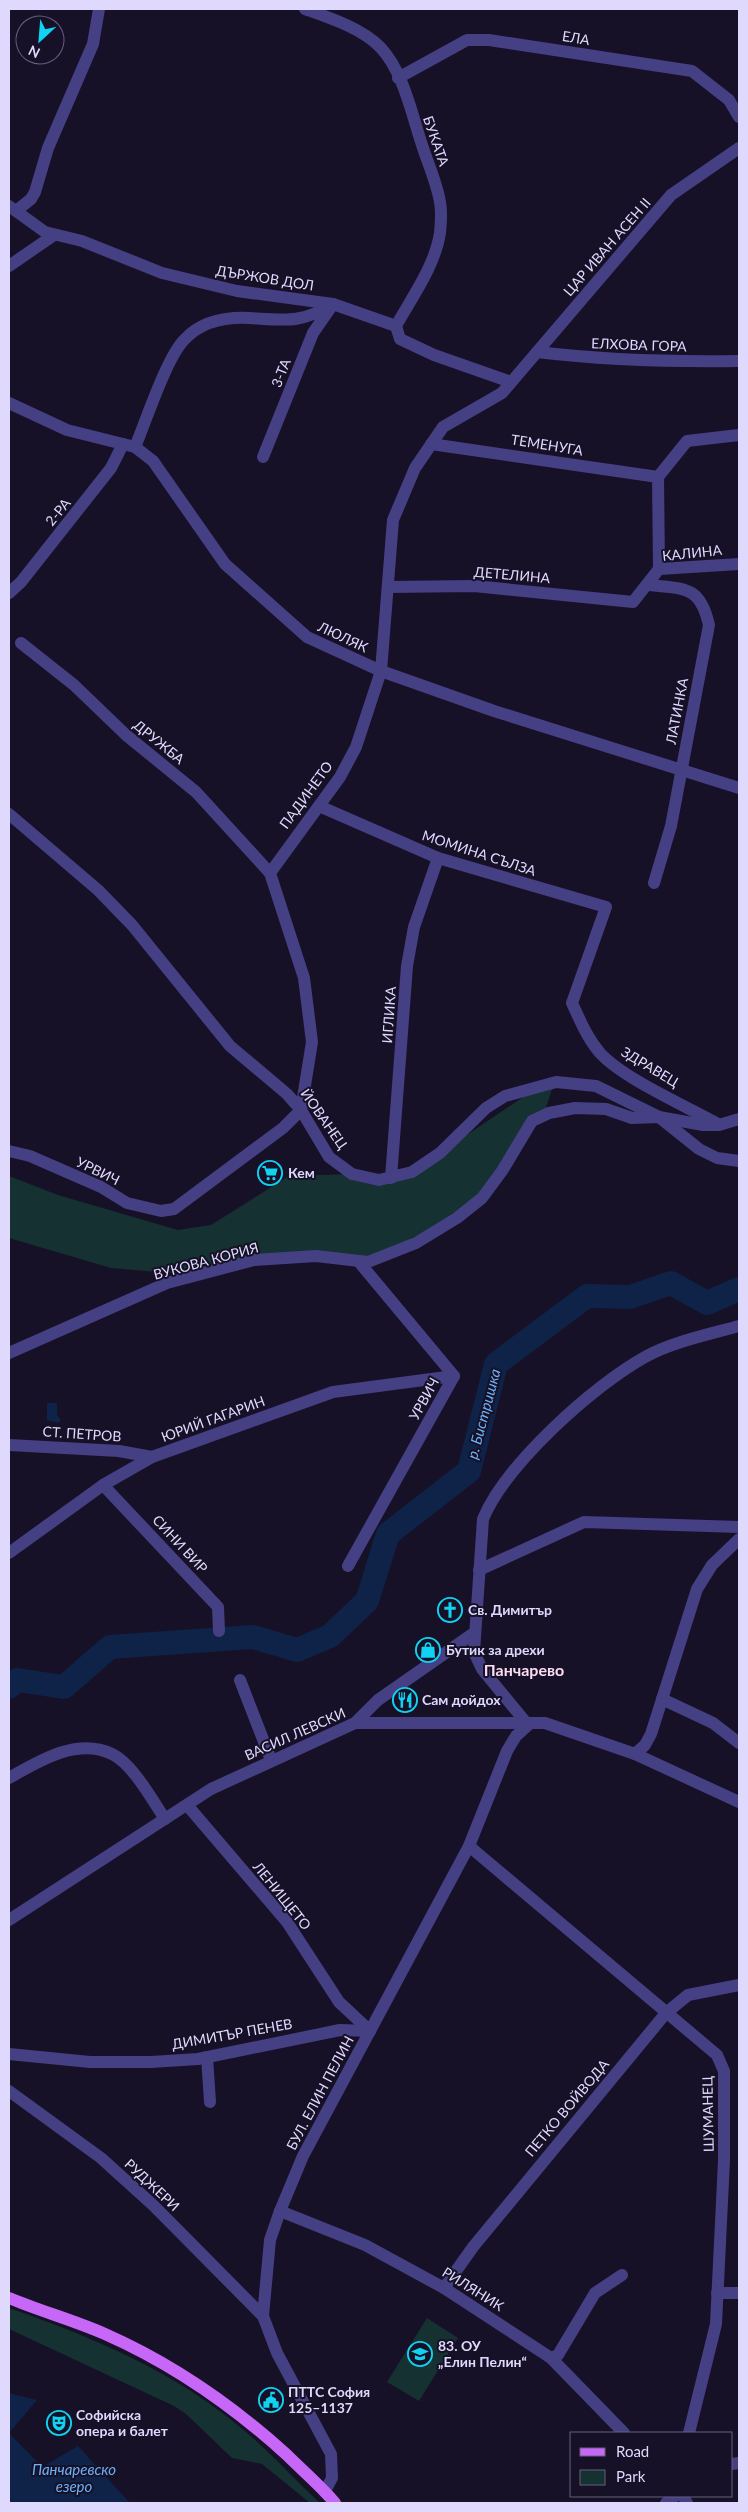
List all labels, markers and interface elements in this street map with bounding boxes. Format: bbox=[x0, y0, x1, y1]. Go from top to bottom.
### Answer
north arrow bbox=[15, 15, 65, 65]
street label: ЕЛА bbox=[561, 27, 592, 48]
text: N bbox=[26, 42, 43, 62]
street label: БУКАТА bbox=[420, 113, 453, 169]
street label: ЦАР ИВАН АСЕН II bbox=[559, 194, 654, 299]
street label: ДЪРЖОВ ДОЛ bbox=[215, 261, 315, 294]
street label: ЕЛХОВА ГОРА bbox=[591, 334, 688, 355]
street label: 3-ТА bbox=[267, 356, 294, 390]
street label: ТЕМЕНУГА bbox=[510, 430, 585, 459]
street label: 2-РА bbox=[41, 494, 74, 529]
street label: КАЛИНА bbox=[661, 541, 723, 564]
street label: ДЕТЕЛИНА bbox=[473, 563, 551, 586]
street label: ЛЮЛЯК bbox=[315, 617, 372, 656]
street label: ЛАТИНКА bbox=[662, 676, 691, 746]
street label: ДРУЖБА bbox=[130, 716, 189, 768]
street label: ПАДИНЕТО bbox=[275, 758, 336, 832]
street label: МОМИНА СЪЛЗА bbox=[420, 826, 539, 879]
street label: ИГЛИКА bbox=[378, 985, 399, 1044]
street label: ЗДРАВЕЦ bbox=[618, 1043, 682, 1090]
street label: ЙОВАНЕЦ bbox=[297, 1085, 351, 1152]
street label: УРВИЧ bbox=[74, 1153, 123, 1188]
supermarket icon: Кем bbox=[257, 1160, 283, 1186]
place label: Кем bbox=[288, 1164, 315, 1181]
street label: ВУКОВА КОРИЯ bbox=[151, 1238, 260, 1283]
water label: р. Бистришка bbox=[462, 1366, 504, 1461]
street label: УРВИЧ bbox=[405, 1374, 442, 1423]
street label: ЮРИЙ ГАГАРИН bbox=[159, 1392, 267, 1445]
street label: СТ. ПЕТРОВ bbox=[42, 1422, 122, 1445]
street label: СИНИ ВИР bbox=[149, 1511, 212, 1576]
church icon: Св. Димитър bbox=[437, 1597, 463, 1623]
place label: Св. Димитър bbox=[468, 1601, 552, 1618]
shop icon: Бутик за дрехи bbox=[415, 1637, 441, 1663]
place label: Бутик за дрехи bbox=[446, 1641, 545, 1658]
district label: Панчарево bbox=[484, 1660, 564, 1679]
restaurant icon: Сам дойдох bbox=[392, 1687, 418, 1713]
place label: Сам дойдох bbox=[422, 1691, 501, 1708]
street label: ВАСИЛ ЛЕВСКИ bbox=[242, 1704, 348, 1763]
street label: ЛЕНИЩЕТО bbox=[249, 1858, 315, 1933]
street label: ДИМИТЪР ПЕНЕВ bbox=[170, 2015, 294, 2052]
street label: БУЛ. ЕЛИН ПЕЛИН bbox=[282, 2033, 357, 2153]
street label: ПЕТКО ВОЙВОДА bbox=[521, 2055, 613, 2160]
street label: ШУМАНЕЦ bbox=[698, 2076, 717, 2152]
street label: РУДЖЕРИ bbox=[121, 2155, 183, 2214]
street label: РИЛЯНИК bbox=[439, 2263, 508, 2314]
place label: 83. ОУ „Елин Пелин“ bbox=[438, 2337, 527, 2370]
school or university icon: 83. ОУ „Елин Пелин“ bbox=[407, 2341, 433, 2367]
place label: ПТТС София 125–1137 bbox=[288, 2383, 370, 2416]
public building icon: ПТТС София 125–1137 bbox=[258, 2387, 284, 2413]
place label: Софийска опера и балет bbox=[76, 2406, 169, 2439]
theatre icon: Софийска опера и балет bbox=[46, 2410, 72, 2436]
legend bbox=[570, 2432, 733, 2497]
text: Road bbox=[616, 2442, 649, 2460]
water label: Панчаревско езеро bbox=[32, 2460, 116, 2495]
text: Park bbox=[616, 2467, 646, 2485]

